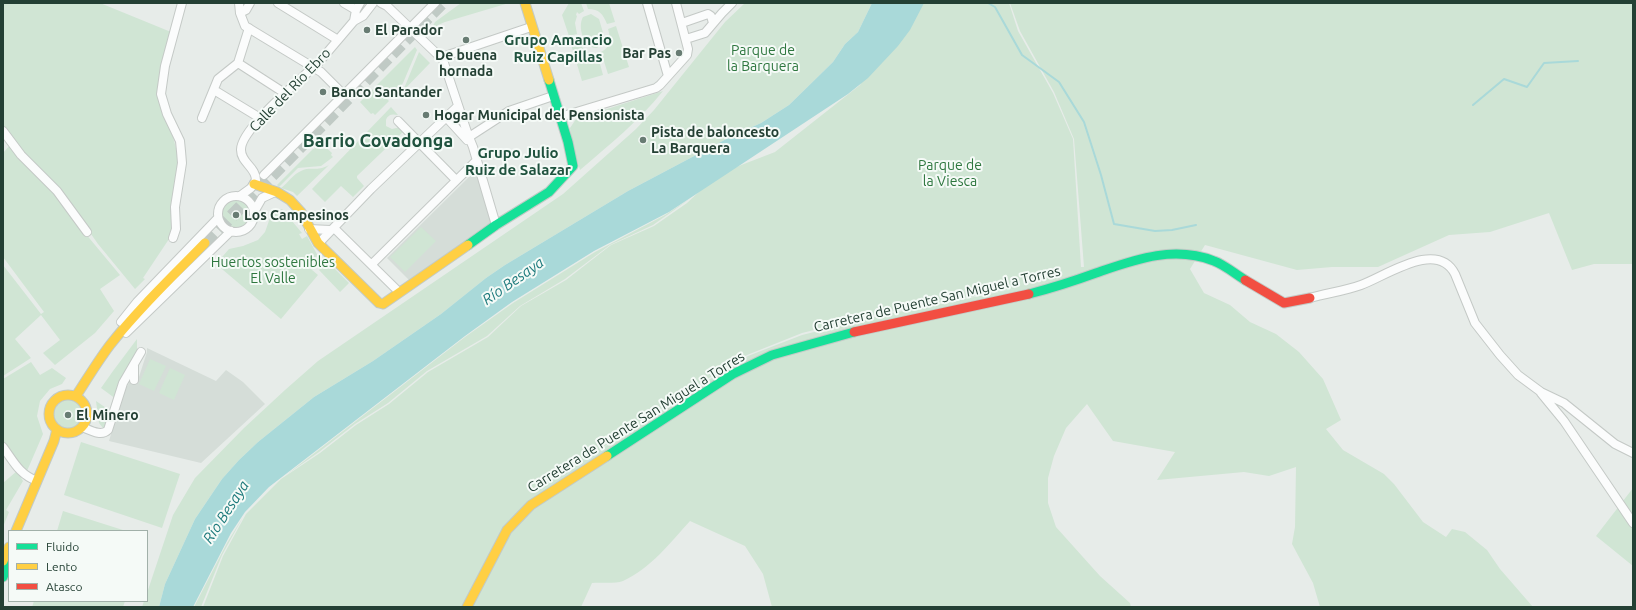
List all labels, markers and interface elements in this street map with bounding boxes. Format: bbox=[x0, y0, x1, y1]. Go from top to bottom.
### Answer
place label: El Parador bbox=[375, 22, 443, 38]
marker: El Parador bbox=[362, 25, 372, 35]
district label: Grupo Amancio Ruiz Capillas bbox=[504, 31, 612, 66]
marker: De buena hornada bbox=[461, 35, 471, 45]
park label: Parque de la Barquera bbox=[727, 42, 799, 74]
street label: Calle del Río Ebro bbox=[246, 45, 334, 135]
place label: Bar Pas bbox=[622, 45, 671, 61]
place label: De buena hornada bbox=[435, 47, 497, 80]
marker: Bar Pas bbox=[674, 48, 684, 58]
place label: Banco Santander bbox=[331, 84, 442, 100]
marker: Banco Santander bbox=[318, 87, 328, 97]
place label: Hogar Municipal del Pensionista bbox=[434, 107, 644, 123]
marker: Hogar Municipal del Pensionista bbox=[421, 110, 431, 120]
place label: Pista de baloncesto La Barquera bbox=[651, 124, 779, 156]
district label: Barrio Covadonga bbox=[303, 130, 453, 152]
marker: Pista de baloncesto La Barquera bbox=[638, 135, 648, 145]
district label: Grupo Julio Ruiz de Salazar bbox=[465, 144, 571, 179]
park label: Parque de la Viesca bbox=[918, 157, 982, 190]
place label: Los Campesinos bbox=[244, 207, 349, 223]
marker: Los Campesinos bbox=[231, 210, 241, 220]
water label: Río Besaya bbox=[479, 253, 547, 309]
park label: Huertos sostenibles El Valle bbox=[211, 254, 335, 286]
street label: Carretera de Puente San Miguel a Torres bbox=[812, 262, 1062, 336]
street label: Carretera de Puente San Miguel a Torres bbox=[524, 348, 748, 496]
place label: El Minero bbox=[76, 407, 139, 423]
marker: El Minero bbox=[63, 410, 73, 420]
water label: Río Besaya bbox=[199, 477, 253, 547]
legend bbox=[8, 530, 148, 602]
text: Fluido bbox=[46, 540, 79, 553]
text: Lento bbox=[46, 560, 77, 573]
text: Atasco bbox=[46, 580, 82, 593]

